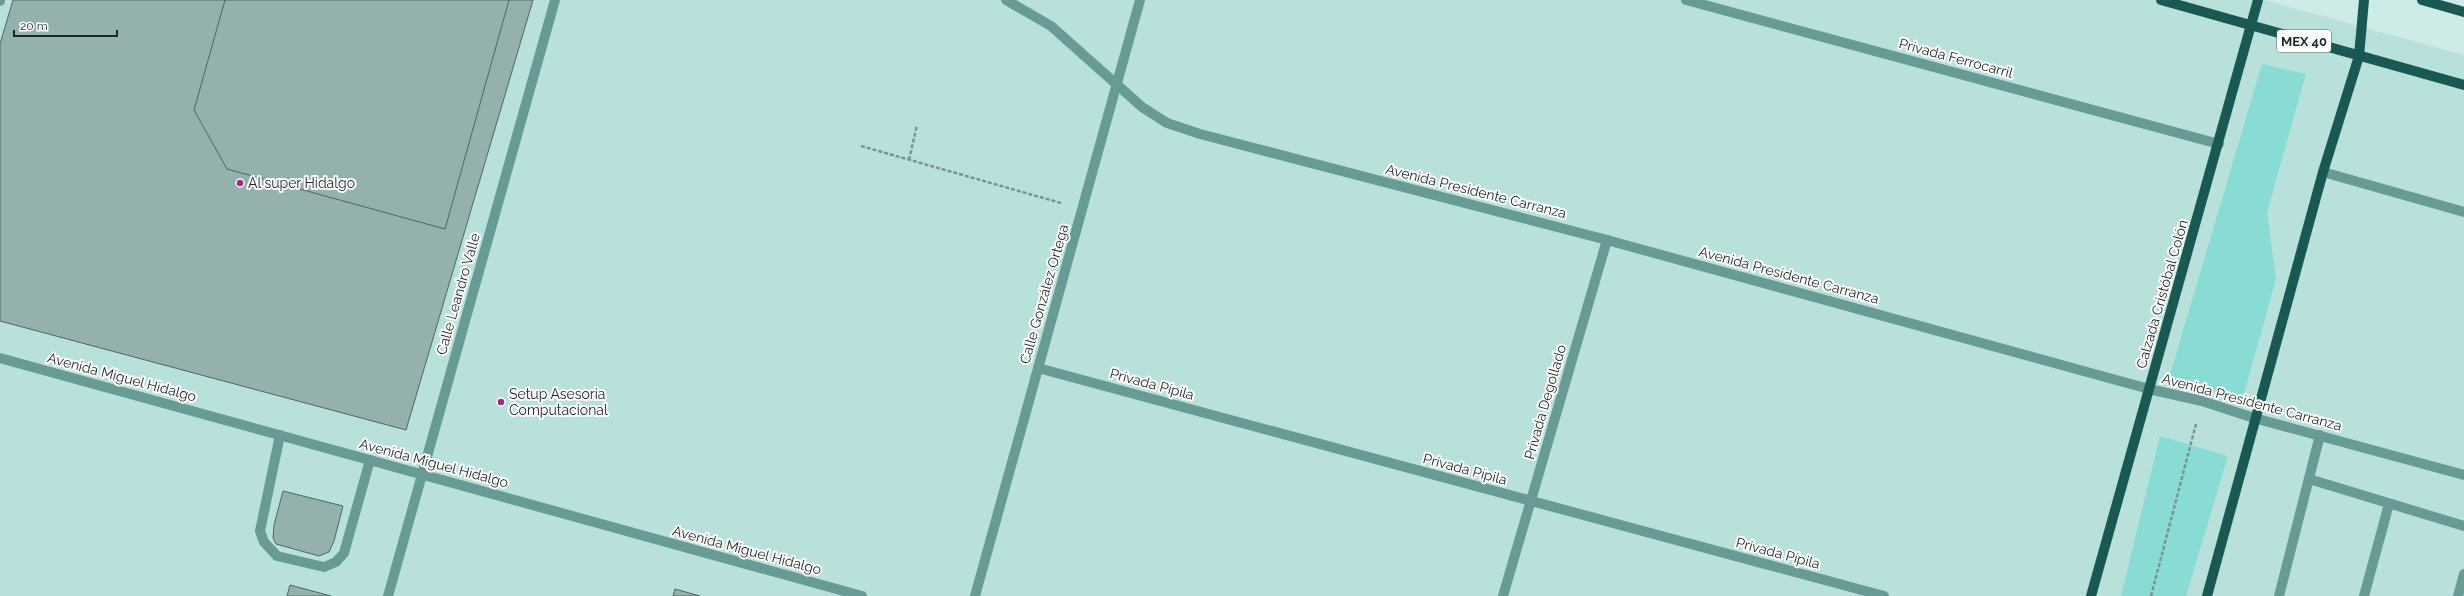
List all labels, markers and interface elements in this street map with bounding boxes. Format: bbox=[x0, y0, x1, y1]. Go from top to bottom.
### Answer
scale bar bbox=[14, 12, 117, 38]
text: 20 m bbox=[20, 19, 48, 33]
road number: MEX 40 bbox=[2277, 30, 2331, 52]
street label: Privada Ferrocarril bbox=[1897, 35, 2015, 81]
street label: Avenida Presidente Carranza bbox=[1384, 161, 1568, 221]
place label: Al super Hidalgo bbox=[248, 175, 355, 191]
marker: Al super Hidalgo bbox=[235, 178, 245, 188]
street label: Calzada Cristóbal Colón bbox=[2133, 218, 2191, 370]
street label: Calle González Ortega bbox=[1016, 222, 1072, 366]
street label: Calle Leandro Valle bbox=[433, 231, 483, 357]
street label: Avenida Presidente Carranza bbox=[1697, 243, 1881, 307]
street label: Privada Degollado bbox=[1521, 343, 1569, 461]
street label: Avenida Miguel Hidalgo bbox=[46, 349, 198, 405]
street label: Privada Pípila bbox=[1108, 365, 1196, 403]
street label: Avenida Presidente Carranza bbox=[2160, 370, 2344, 434]
place label: Setup Asesoria Computacional bbox=[509, 386, 608, 418]
marker: Setup Asesoria Computacional bbox=[496, 397, 506, 407]
street label: Avenida Miguel Hidalgo bbox=[358, 435, 510, 491]
street label: Privada Pípila bbox=[1421, 450, 1509, 488]
street label: Avenida Miguel Hidalgo bbox=[671, 522, 823, 578]
street label: Privada Pípila bbox=[1734, 534, 1822, 572]

